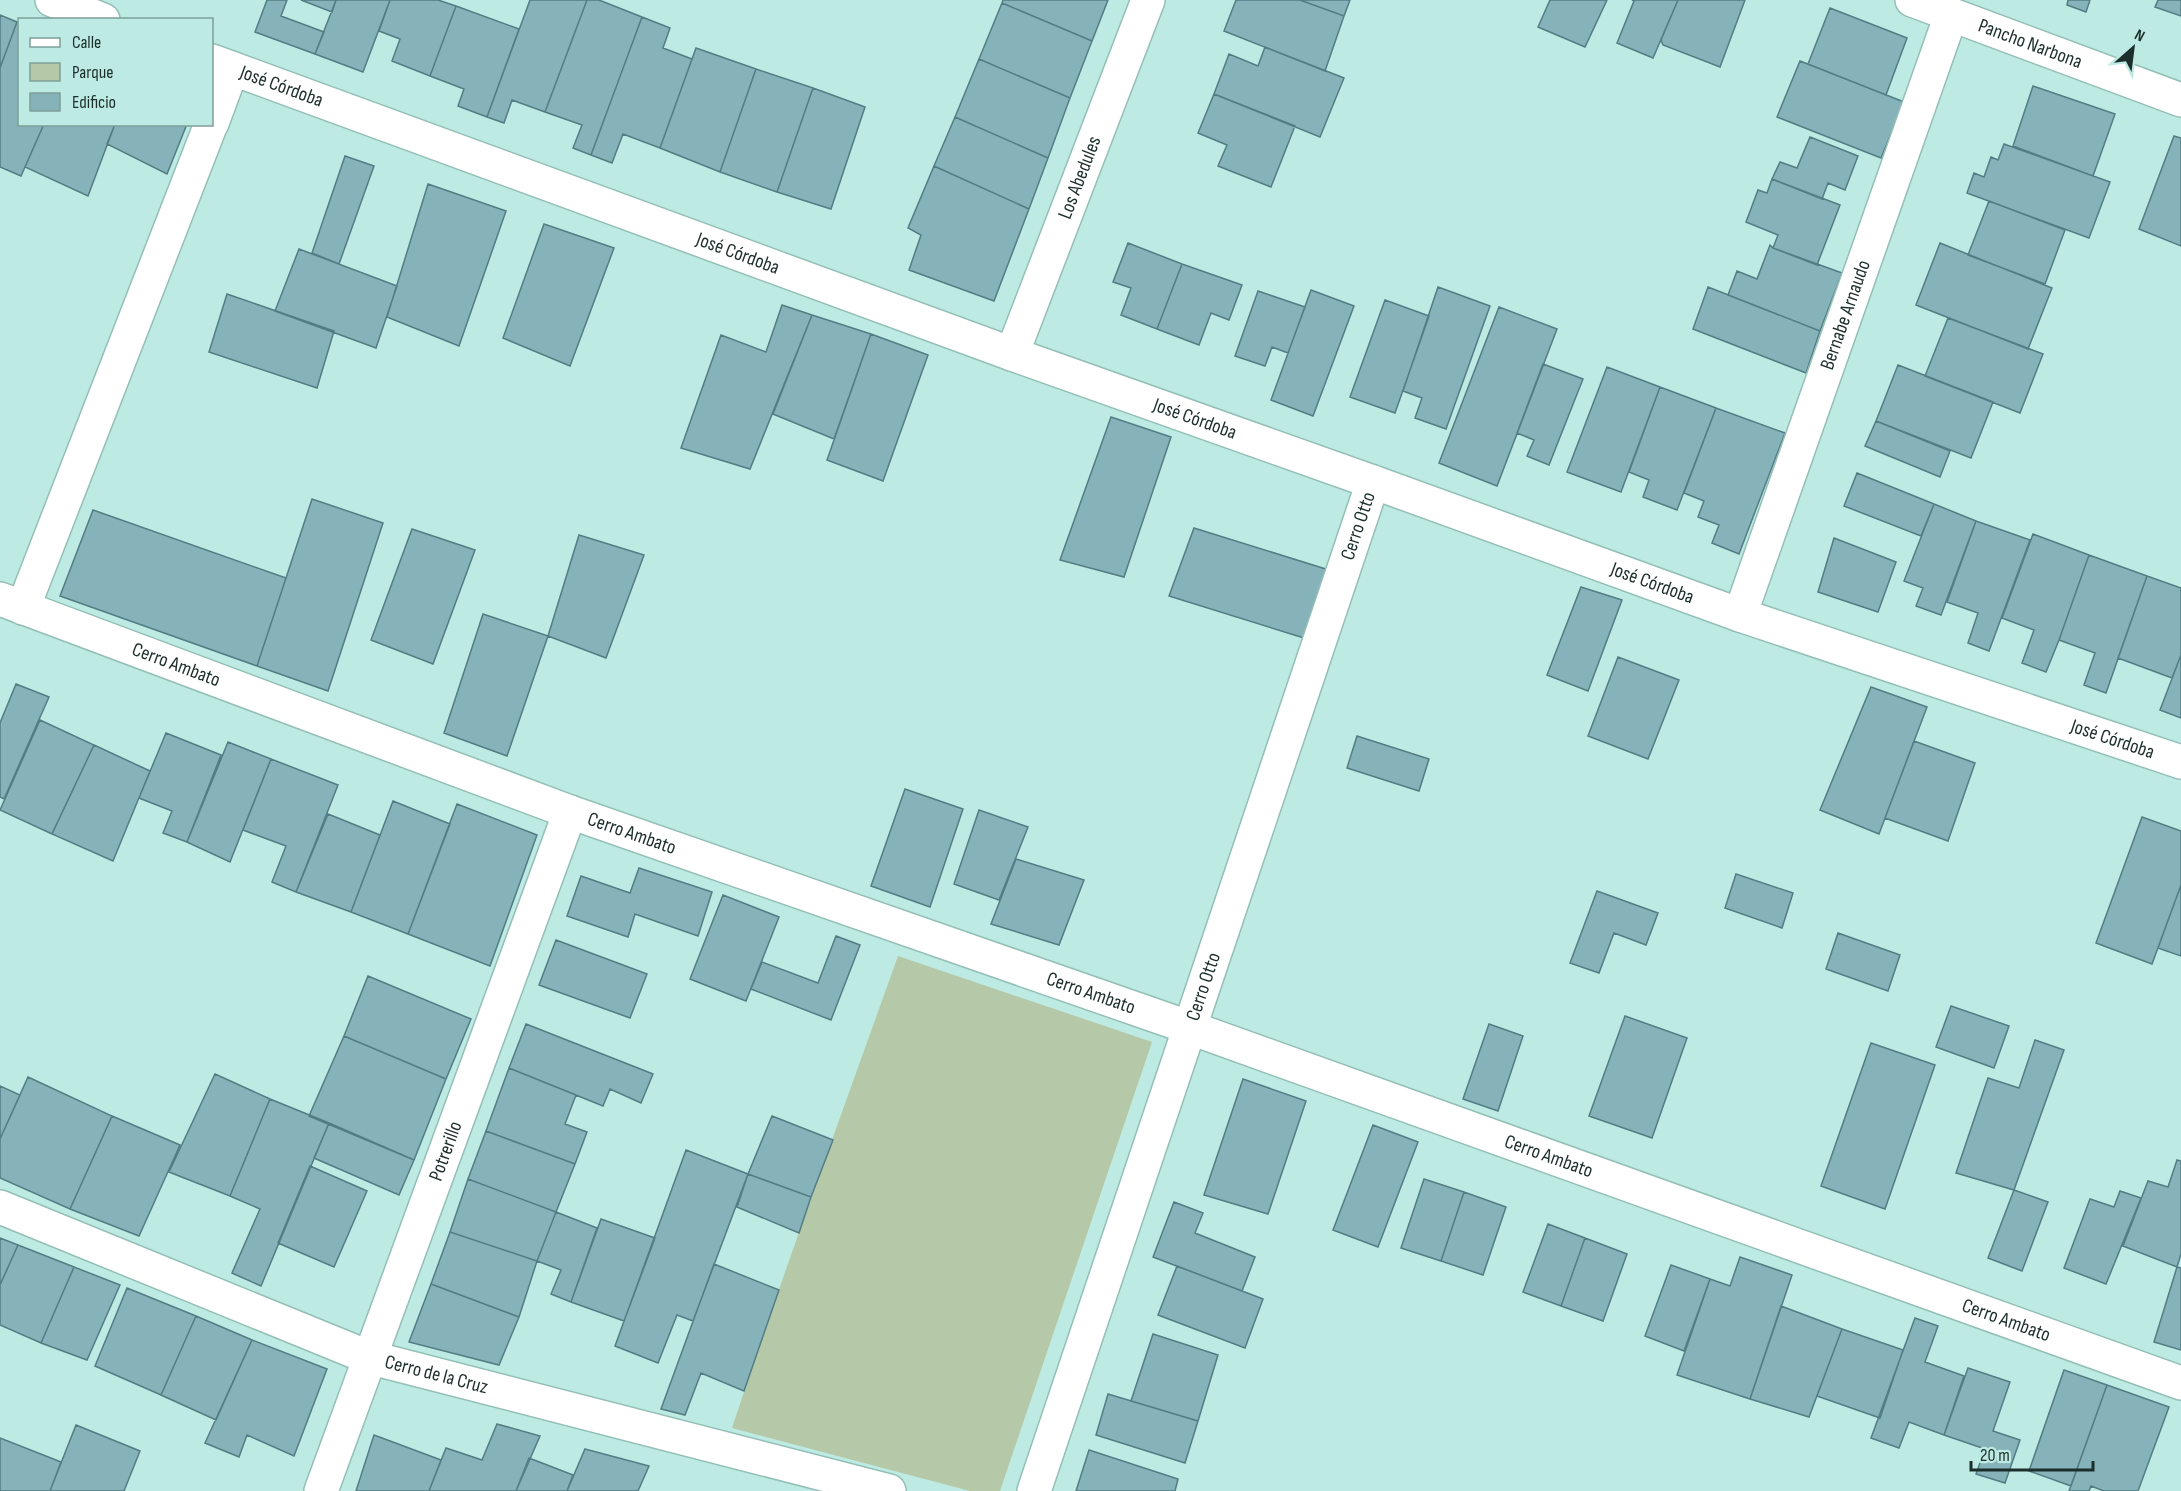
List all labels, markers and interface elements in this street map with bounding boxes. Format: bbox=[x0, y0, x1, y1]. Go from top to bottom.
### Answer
street label: Pancho Narbona bbox=[1975, 14, 2085, 74]
legend bbox=[18, 18, 213, 126]
north arrow bbox=[2103, 18, 2163, 78]
text: N bbox=[2131, 26, 2148, 46]
text: Calle bbox=[72, 32, 101, 53]
street label: José Córdoba bbox=[236, 60, 326, 113]
text: Parque bbox=[72, 62, 113, 83]
text: Edificio bbox=[72, 92, 116, 113]
street label: Los Abedules bbox=[1053, 133, 1107, 222]
street label: José Córdoba bbox=[692, 227, 783, 280]
street label: Bernabe Arnaudo bbox=[1815, 257, 1876, 373]
street label: José Córdoba bbox=[1149, 393, 1240, 445]
street label: Cerro Otto bbox=[1336, 489, 1381, 563]
street label: José Córdoba bbox=[1606, 557, 1697, 609]
street label: Cerro Ambato bbox=[129, 637, 224, 692]
street label: José Córdoba bbox=[2067, 714, 2157, 764]
street label: Cerro Ambato bbox=[584, 807, 679, 860]
street label: Cerro Otto bbox=[1181, 949, 1226, 1024]
street label: Cerro Ambato bbox=[1043, 967, 1138, 1020]
street label: Potrerillo bbox=[424, 1118, 468, 1184]
street label: Cerro Ambato bbox=[1501, 1129, 1596, 1183]
street label: Cerro Ambato bbox=[1959, 1293, 2054, 1347]
street label: Cerro de la Cruz bbox=[382, 1350, 490, 1399]
scale bar bbox=[1971, 1434, 2092, 1472]
text: 20 m bbox=[1980, 1445, 2010, 1466]

